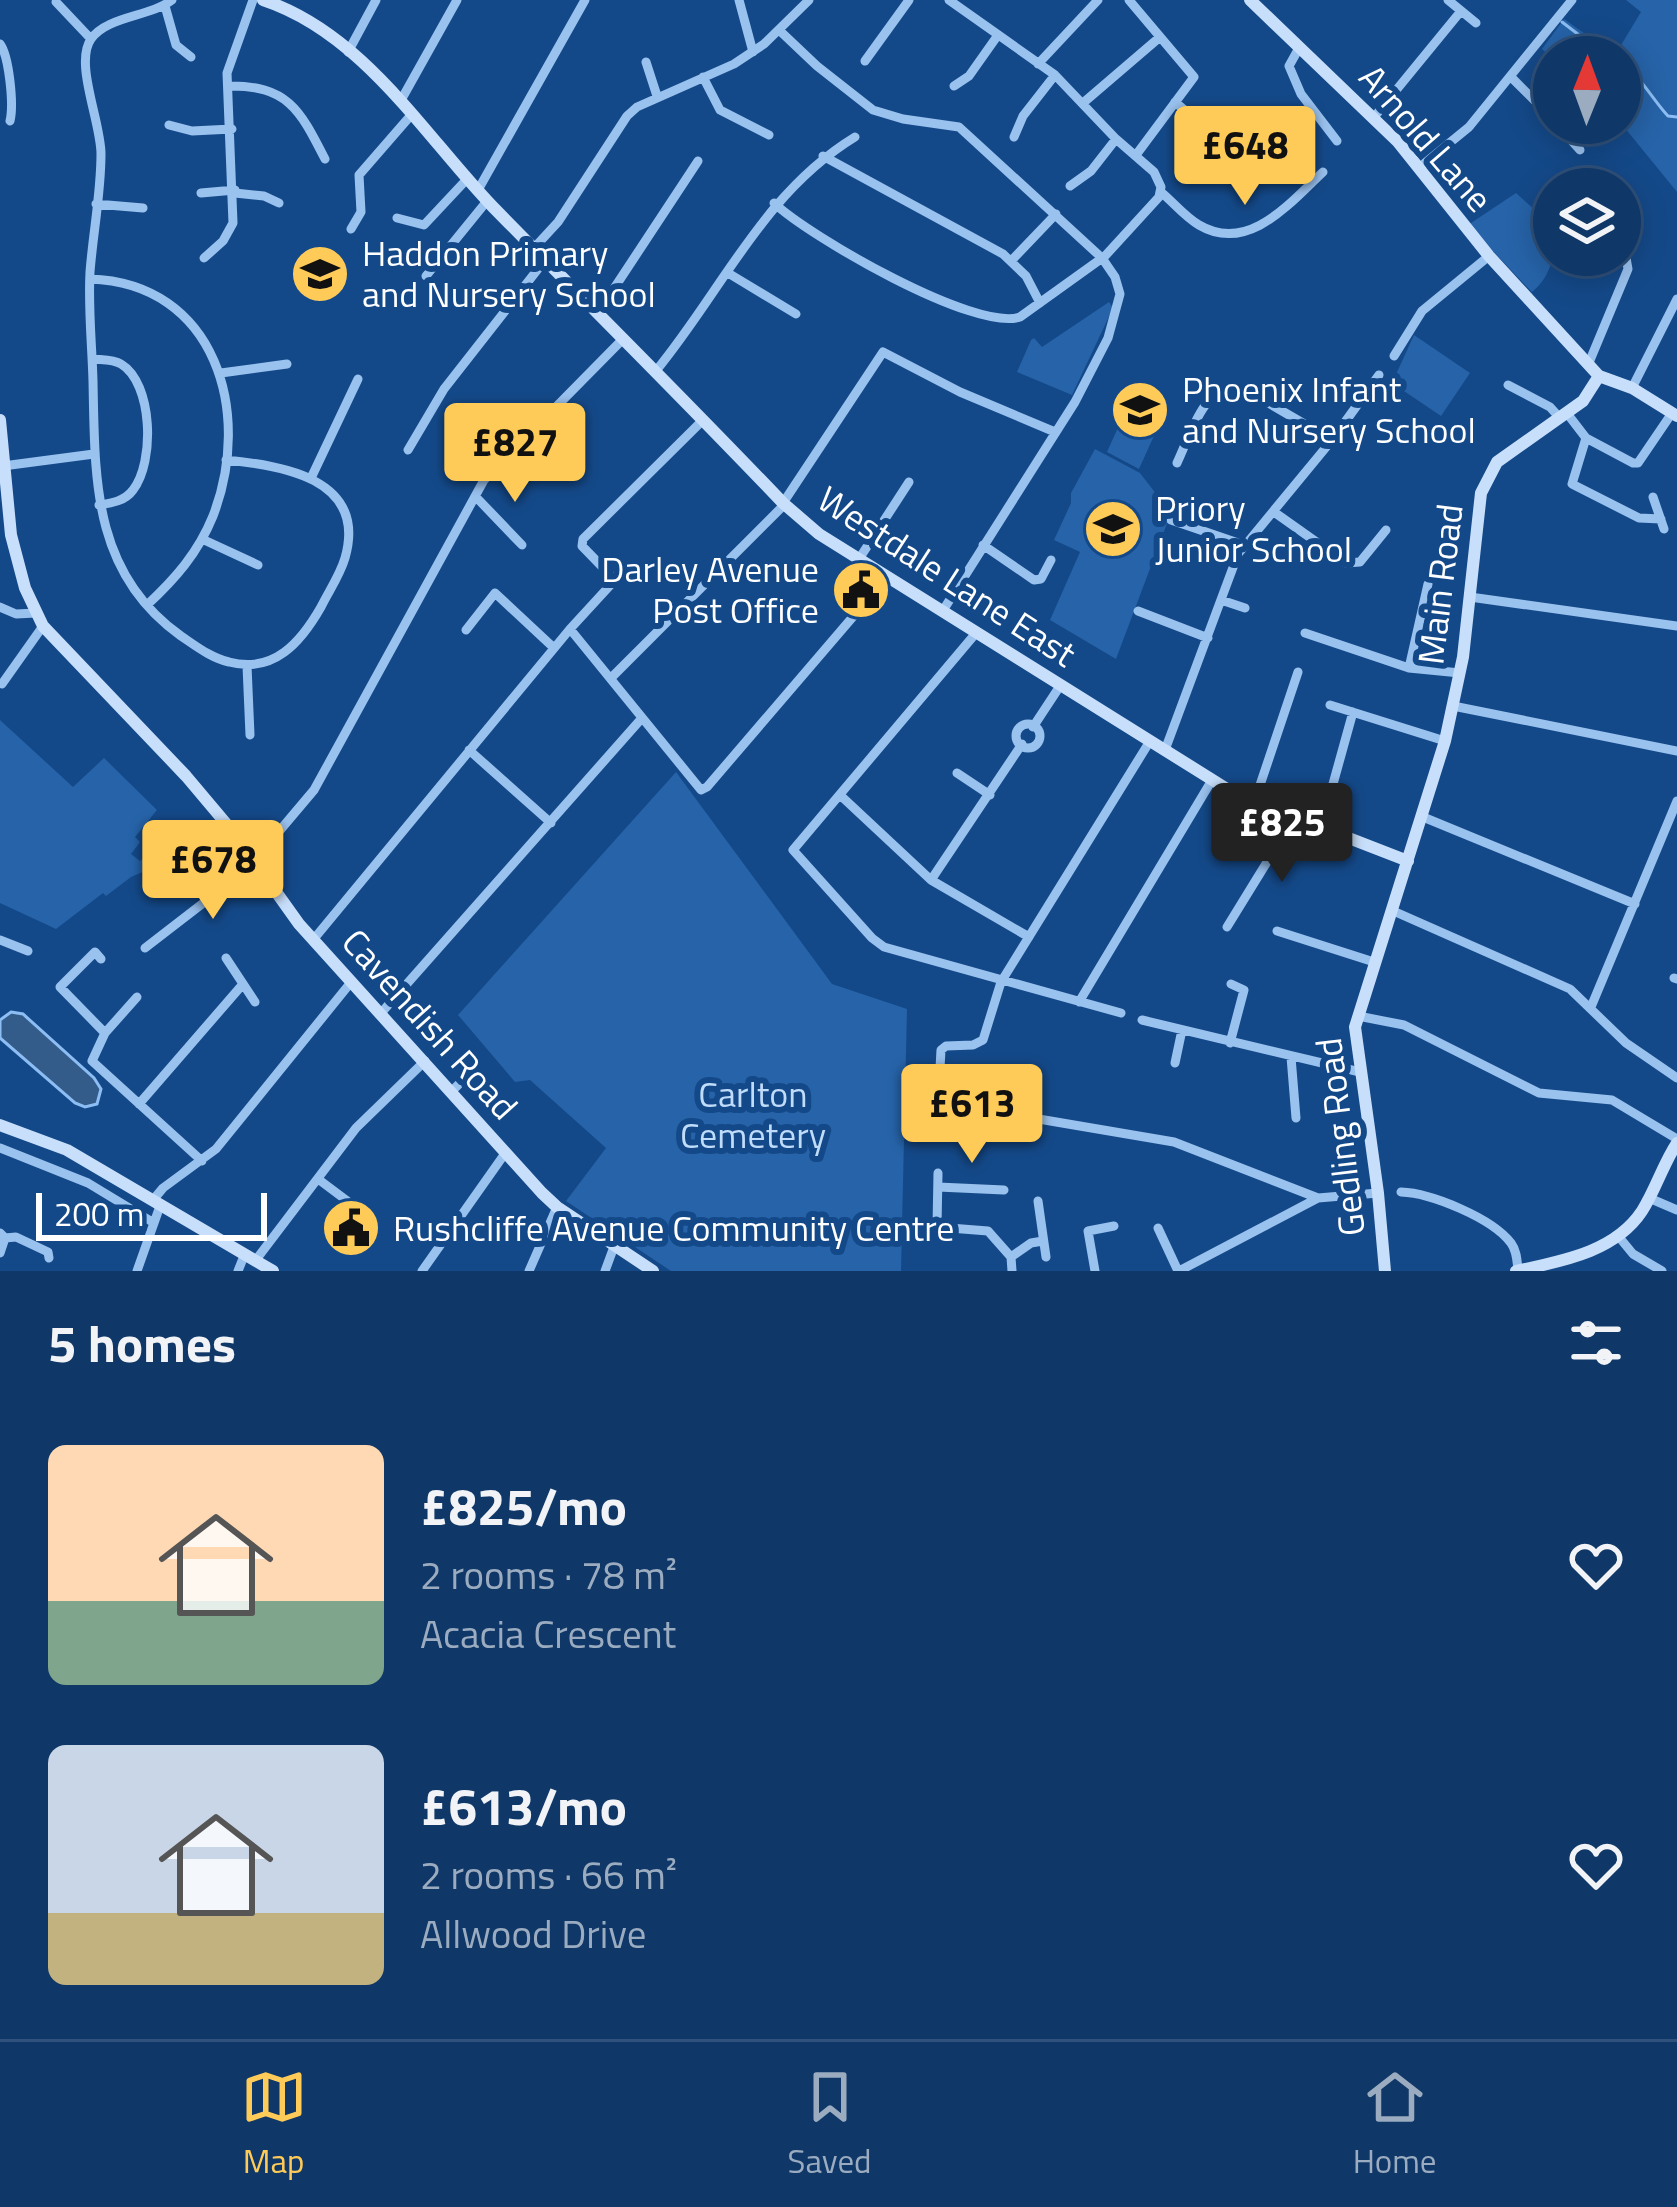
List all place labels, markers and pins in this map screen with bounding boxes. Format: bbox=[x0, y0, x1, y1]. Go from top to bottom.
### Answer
pin: £648 bbox=[1174, 106, 1316, 208]
place label: Haddon Primary and Nursery School bbox=[362, 225, 656, 321]
school or university icon: Haddon Primary and Nursery School bbox=[289, 243, 351, 305]
place label: Phoenix Infant and Nursery School bbox=[1182, 361, 1476, 457]
school or university icon: Phoenix Infant and Nursery School bbox=[1109, 379, 1171, 441]
pin: £827 bbox=[444, 403, 586, 505]
place label: Priory Junior School bbox=[1155, 480, 1352, 576]
school or university icon: Priory Junior School bbox=[1082, 498, 1144, 560]
place label: Darley Avenue Post Office bbox=[601, 541, 819, 637]
public building icon: Darley Avenue Post Office bbox=[830, 559, 892, 621]
pin: £825 bbox=[1211, 783, 1353, 885]
pin: £678 bbox=[142, 820, 284, 922]
pin: £613 bbox=[901, 1064, 1043, 1166]
public building icon: Rushcliffe Avenue Community Centre bbox=[320, 1197, 382, 1259]
place label: Rushcliffe Avenue Community Centre bbox=[393, 1200, 955, 1255]

